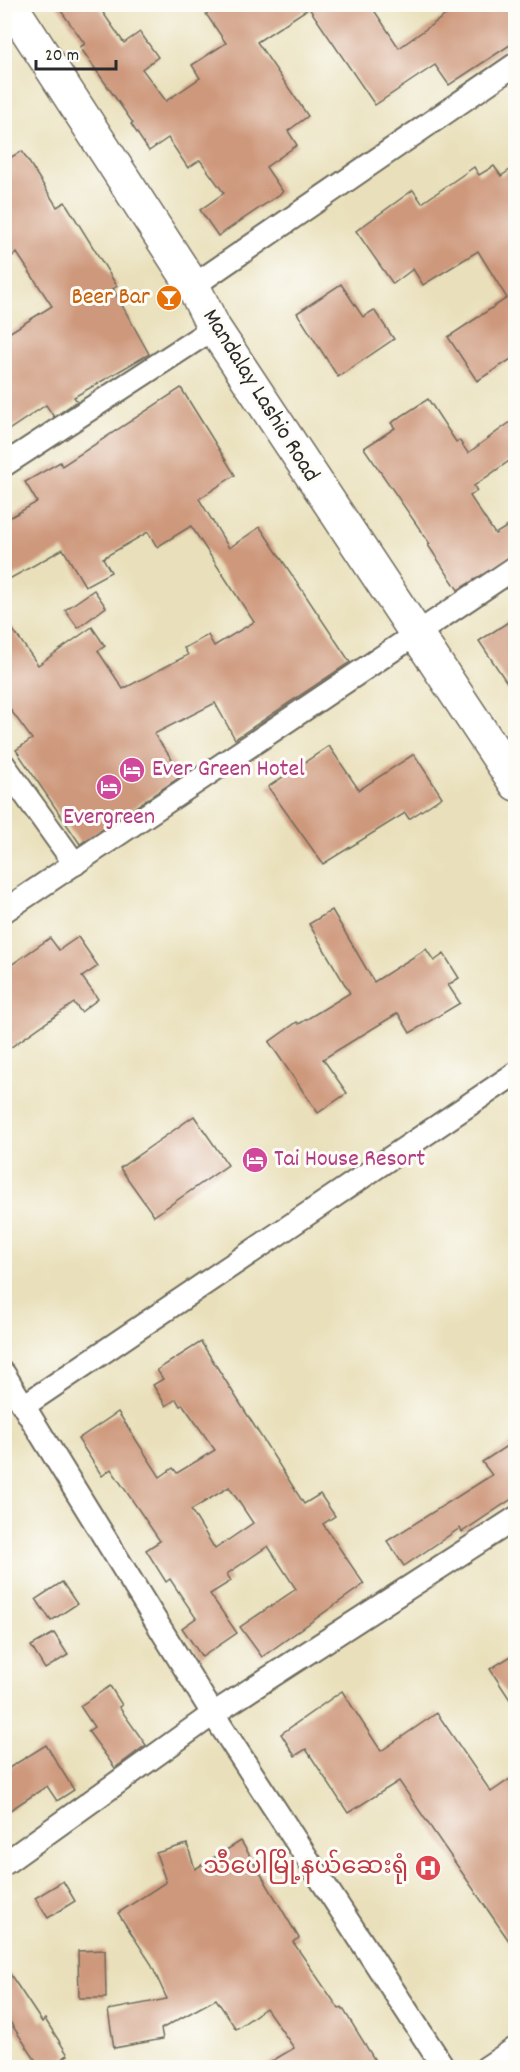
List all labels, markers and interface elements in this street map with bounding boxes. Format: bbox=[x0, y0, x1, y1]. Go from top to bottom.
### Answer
scale bar bbox=[36, 33, 116, 71]
text: 20 m bbox=[45, 44, 79, 69]
place label: Beer Bar bbox=[72, 281, 150, 315]
bar icon: Beer Bar bbox=[154, 283, 184, 313]
street label: Mandalay Lashio Road bbox=[193, 303, 327, 489]
place label: Ever Green Hotel bbox=[152, 753, 305, 787]
hotel icon: Ever Green Hotel bbox=[117, 755, 147, 785]
hotel icon: Evergreen bbox=[94, 772, 124, 802]
place label: Evergreen bbox=[63, 801, 155, 835]
place label: Tai House Resort bbox=[274, 1143, 425, 1177]
hotel icon: Tai House Resort bbox=[240, 1145, 270, 1175]
place label: သီပေါမြို့နယ်ဆေးရုံ bbox=[203, 1849, 408, 1885]
hospital icon: သီပေါမြို့နယ်ဆေးရုံ bbox=[413, 1853, 443, 1883]

